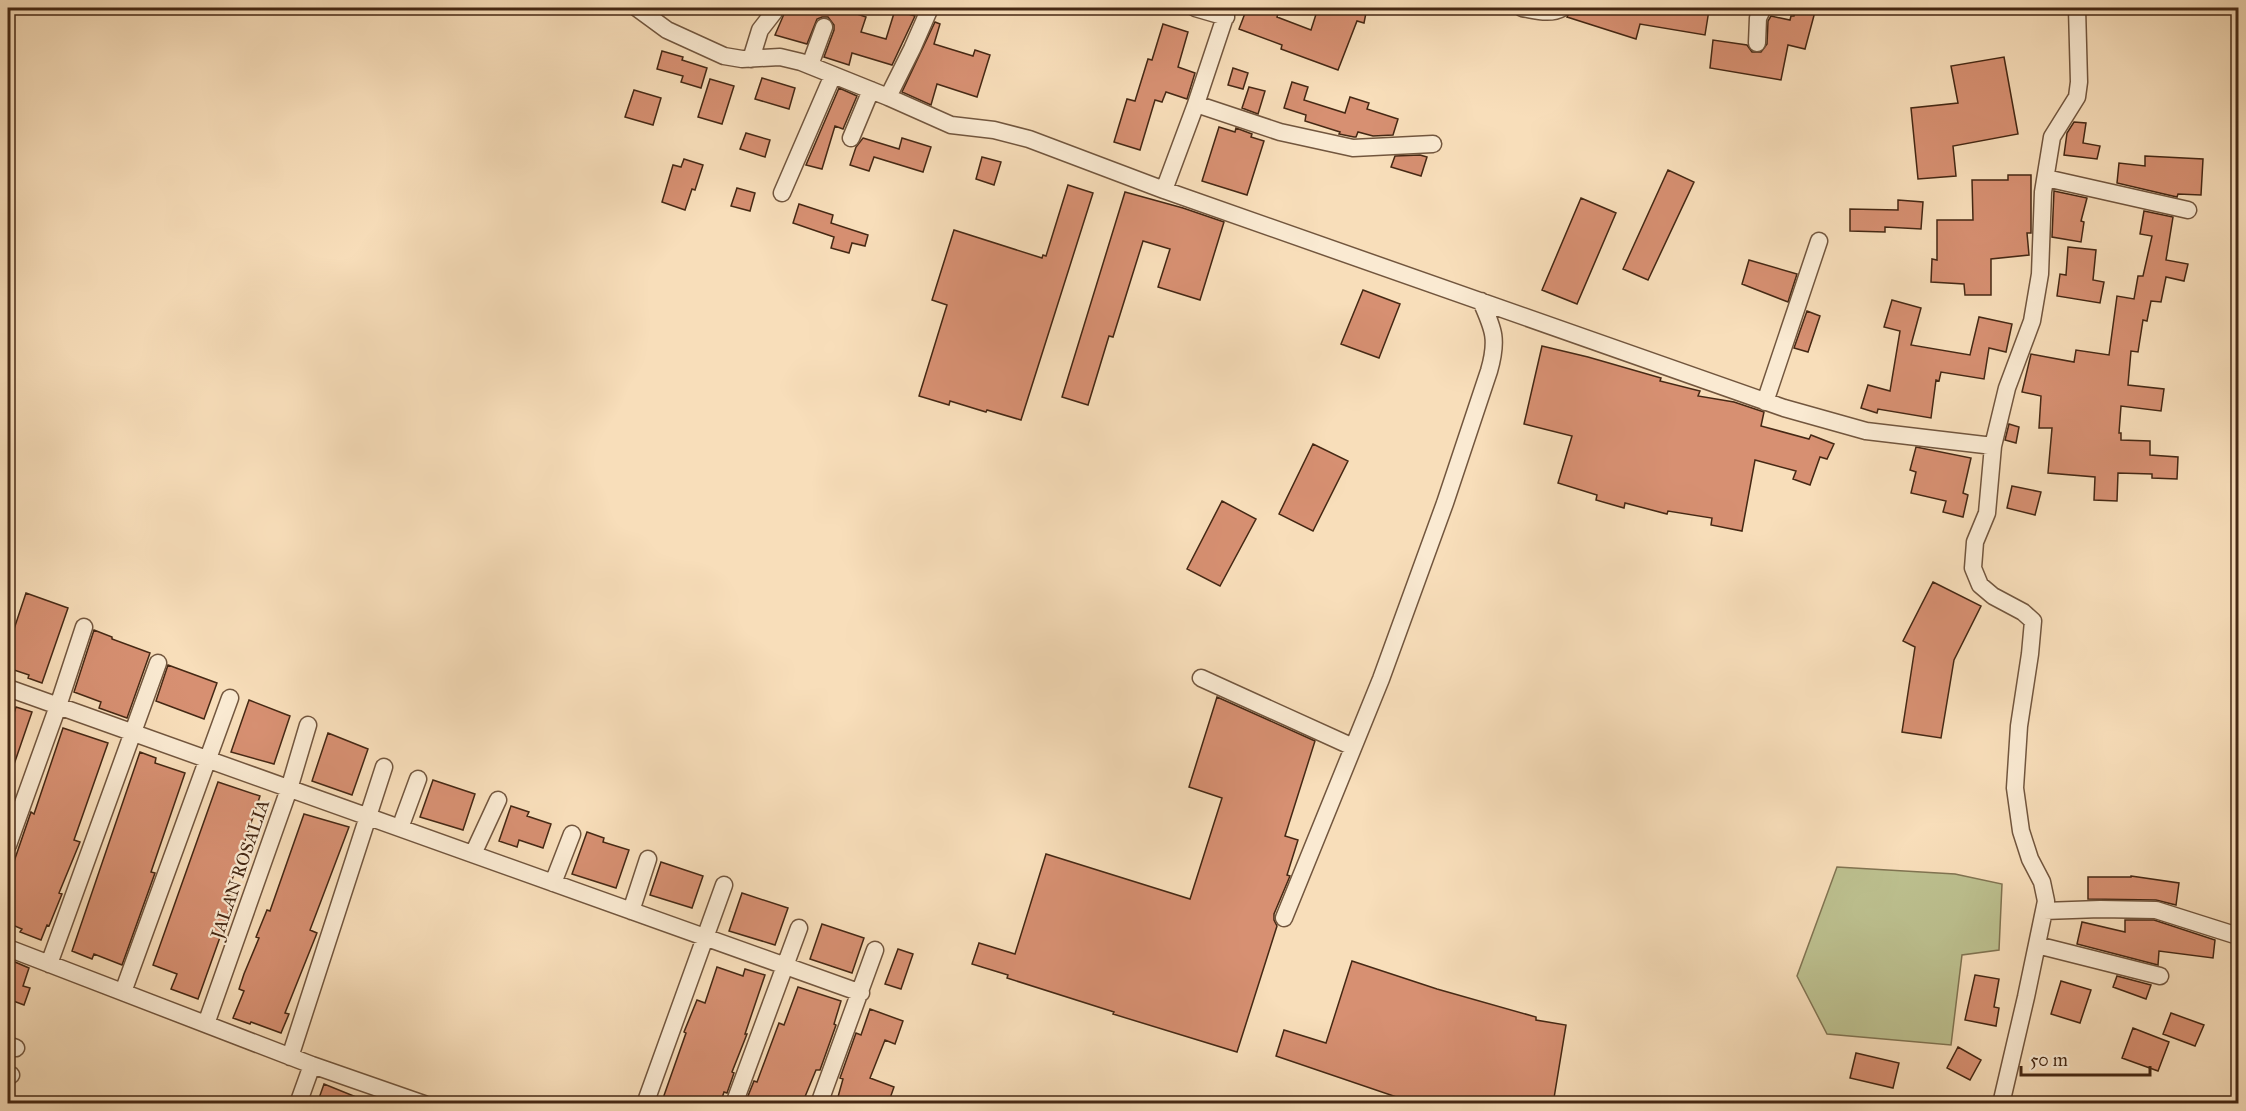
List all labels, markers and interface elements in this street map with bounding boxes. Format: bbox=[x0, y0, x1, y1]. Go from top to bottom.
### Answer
street label: JALAN ROSALIA bbox=[205, 796, 275, 944]
scale bar bbox=[2021, 1039, 2150, 1077]
text: 50 m bbox=[2030, 1049, 2068, 1071]

